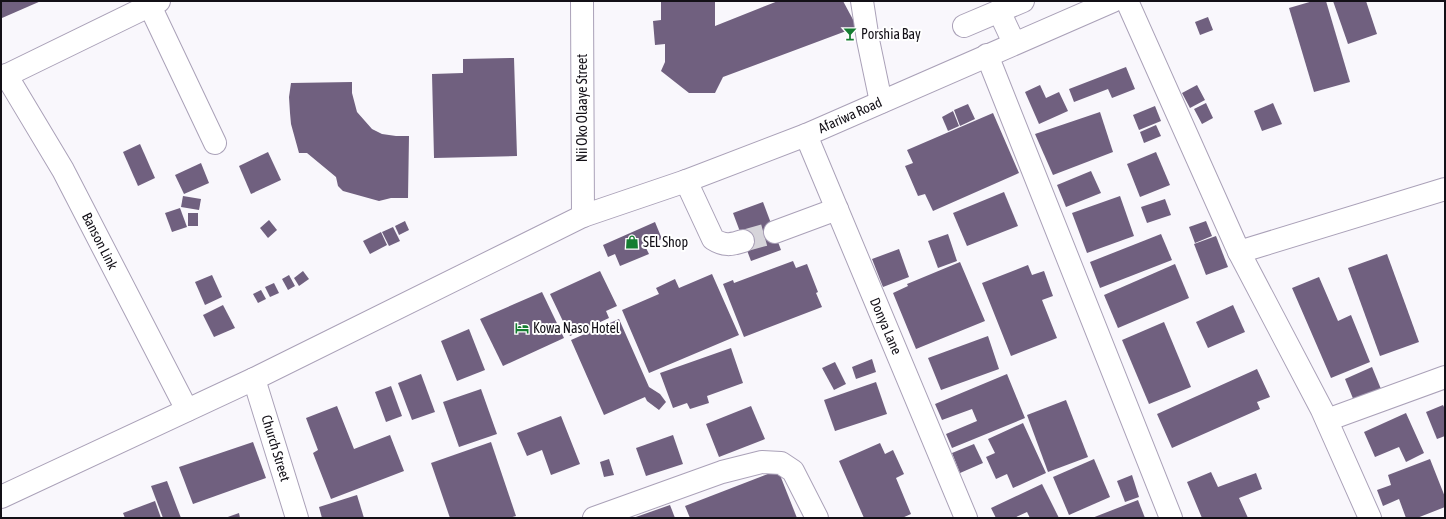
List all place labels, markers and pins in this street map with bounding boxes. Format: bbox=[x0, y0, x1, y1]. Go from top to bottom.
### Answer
bar icon: Porshia Bay bbox=[842, 26, 858, 42]
place label: Porshia Bay bbox=[861, 26, 921, 42]
shop icon: SEL Shop bbox=[624, 234, 640, 250]
place label: SEL Shop bbox=[643, 234, 688, 250]
hotel icon: Kowa Naso Hotel bbox=[514, 320, 530, 336]
place label: Kowa Naso Hotel bbox=[533, 320, 620, 336]

